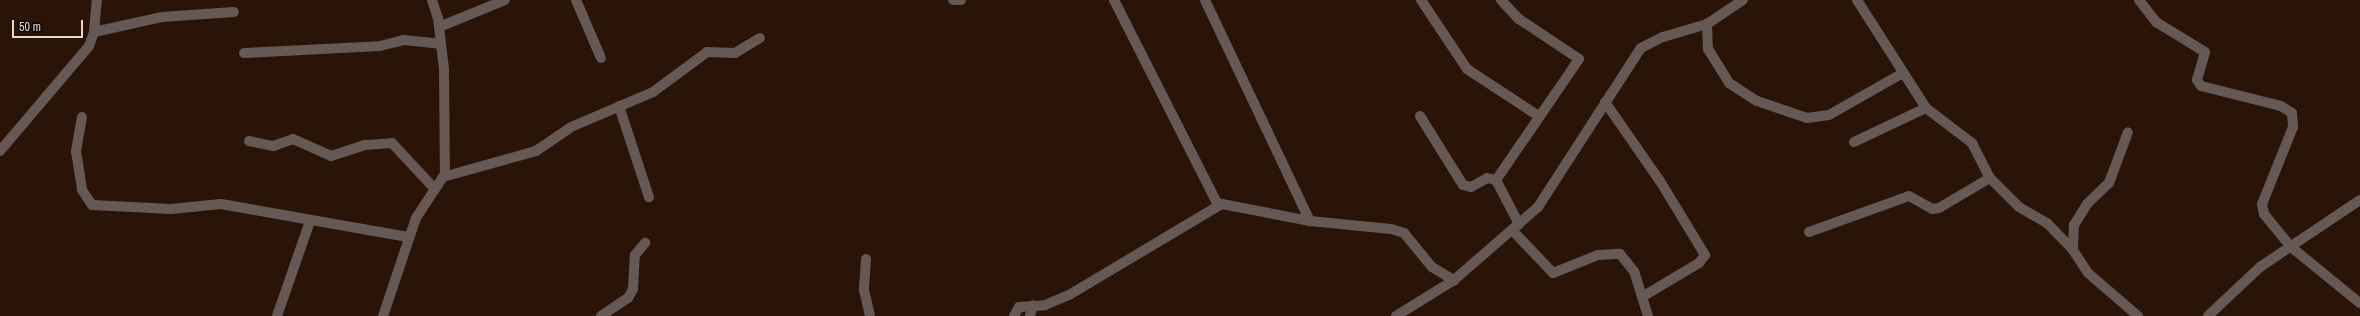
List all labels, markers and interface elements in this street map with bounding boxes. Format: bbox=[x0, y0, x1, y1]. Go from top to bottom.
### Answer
scale bar bbox=[14, 12, 85, 38]
text: 50 m bbox=[19, 19, 41, 35]

